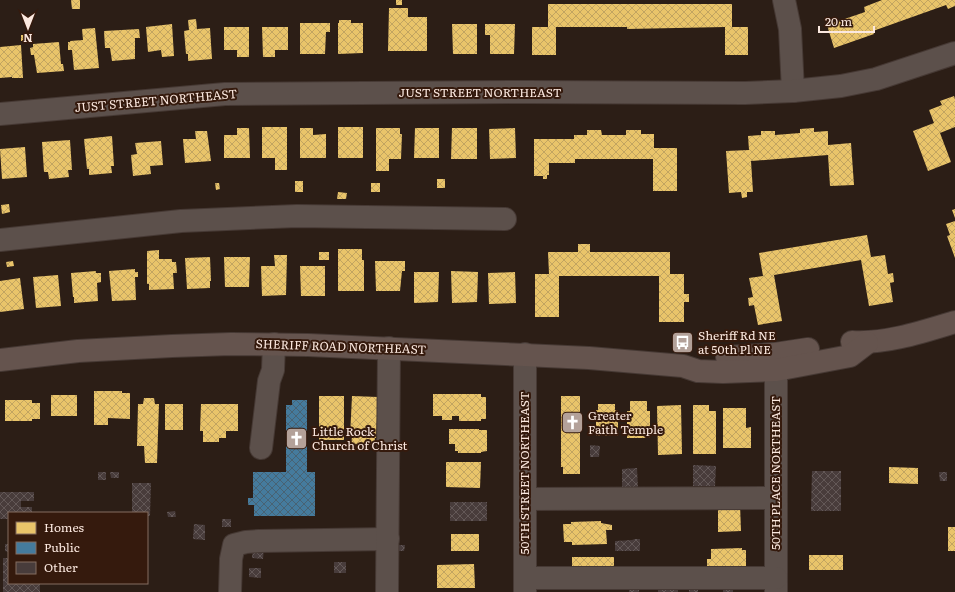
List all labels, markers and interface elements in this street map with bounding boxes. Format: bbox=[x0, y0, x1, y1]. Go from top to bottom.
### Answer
north arrow bbox=[8, 8, 48, 48]
scale bar bbox=[819, 8, 874, 34]
text: 20 m bbox=[825, 12, 852, 30]
text: N bbox=[23, 31, 33, 47]
street label: JUST STREET NORTHEAST bbox=[398, 83, 562, 101]
street label: JUST STREET NORTHEAST bbox=[74, 84, 238, 116]
place label: Sheriff Rd NE at 50th Pl NE bbox=[698, 326, 776, 358]
bus stop icon: Sheriff Rd NE at 50th Pl NE bbox=[669, 330, 695, 356]
street label: SHERIFF ROAD NORTHEAST bbox=[255, 334, 427, 358]
street label: 50TH STREET NORTHEAST bbox=[515, 391, 533, 554]
street label: 50TH PLACE NORTHEAST bbox=[766, 396, 784, 550]
place label: Greater Faith Temple bbox=[588, 406, 663, 438]
church icon: Greater Faith Temple bbox=[560, 410, 586, 436]
place label: Little Rock Church of Christ bbox=[312, 422, 407, 454]
church icon: Little Rock Church of Christ bbox=[284, 426, 310, 452]
legend bbox=[8, 512, 148, 584]
text: Homes bbox=[44, 518, 84, 536]
text: Public bbox=[44, 538, 80, 556]
text: Other bbox=[44, 558, 78, 576]

